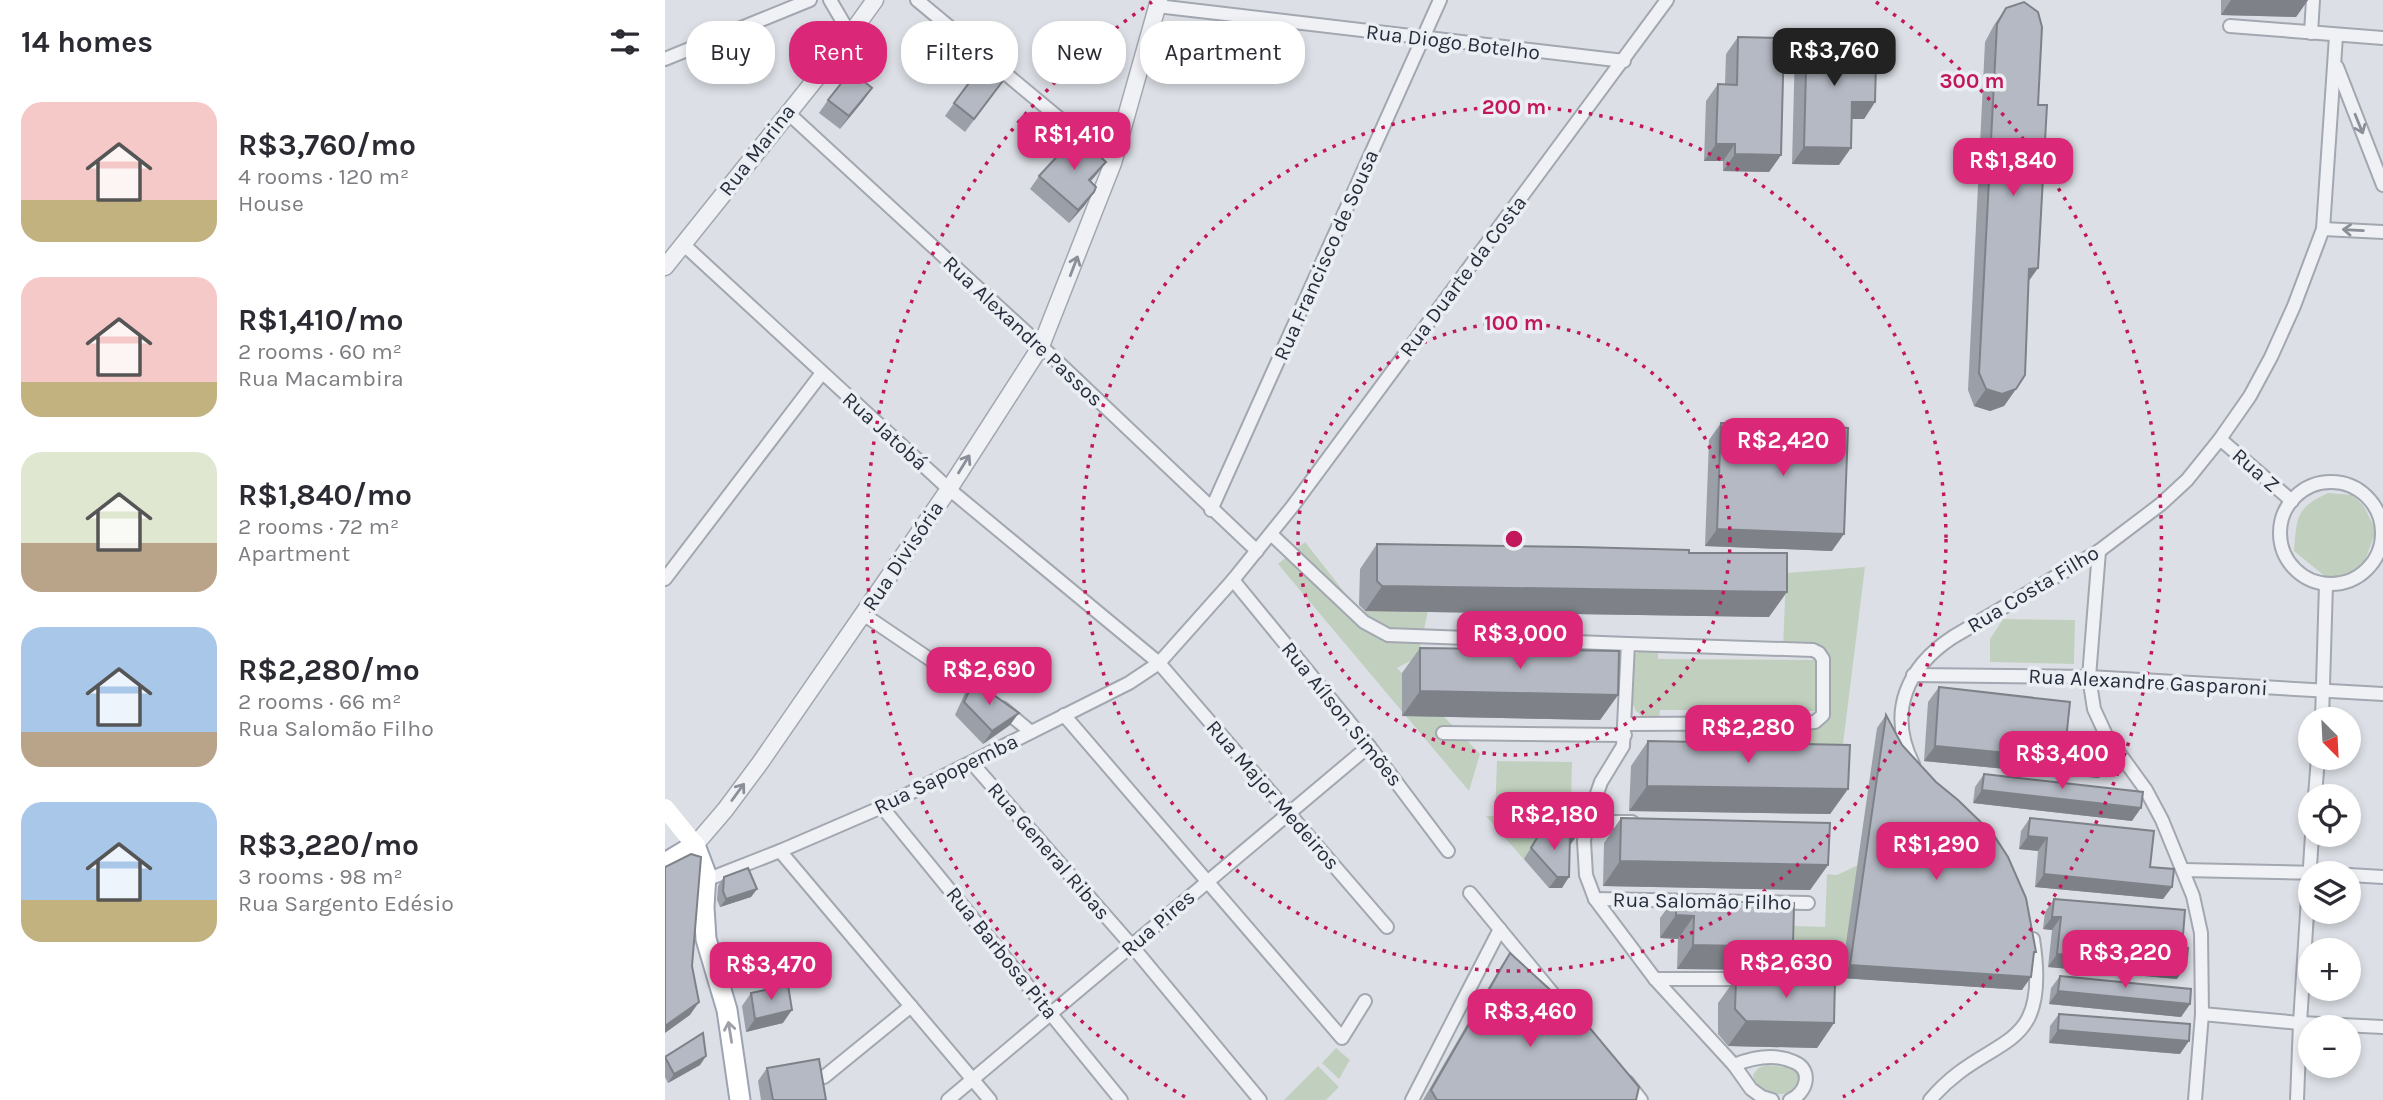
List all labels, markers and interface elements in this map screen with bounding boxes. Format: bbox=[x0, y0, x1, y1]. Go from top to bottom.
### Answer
street label: Rua Diogo Botelho bbox=[1365, 19, 1541, 65]
chip: Buy bbox=[686, 21, 775, 84]
chip: Rent bbox=[789, 21, 887, 84]
chip: Filters bbox=[901, 21, 1018, 84]
chip: New bbox=[1032, 21, 1126, 84]
chip: Apartment bbox=[1140, 21, 1305, 84]
icon: filters bbox=[606, 23, 644, 61]
text: 14 homes bbox=[21, 24, 153, 60]
pin: R$3,760 bbox=[1769, 28, 1899, 88]
text: R$3,760 bbox=[1789, 37, 1879, 64]
text: 300 m bbox=[1940, 69, 2004, 93]
text: 200 m bbox=[1482, 95, 1546, 119]
street label: Rua Marina bbox=[714, 99, 800, 201]
pin: R$1,410 bbox=[1009, 113, 1139, 172]
one-way arrow bbox=[2353, 113, 2366, 135]
text: R$1,410 bbox=[1033, 121, 1115, 148]
text: R$3,760/mo bbox=[238, 127, 416, 163]
icon: home bbox=[77, 130, 161, 214]
pin: R$1,840 bbox=[1948, 138, 2078, 198]
street label: Rua Francisco de Sousa bbox=[1269, 146, 1383, 364]
text: R$1,840 bbox=[1969, 147, 2057, 174]
text: 4 rooms · 120 m² bbox=[238, 163, 409, 190]
text: House bbox=[238, 190, 304, 217]
street label: Rua Duarte da Costa bbox=[1395, 191, 1531, 361]
one-way arrow bbox=[2342, 224, 2365, 237]
street label: Rua Alexandre Passos bbox=[938, 251, 1108, 411]
one-way arrow bbox=[1069, 255, 1082, 277]
text: R$1,410/mo bbox=[238, 302, 403, 338]
icon: home bbox=[77, 305, 161, 389]
text: 100 m bbox=[1484, 311, 1544, 335]
text: 2 rooms · 60 m² bbox=[238, 338, 402, 365]
text: Rua Macambira bbox=[238, 365, 404, 392]
street label: Rua Jatobá bbox=[838, 387, 932, 475]
pin: R$2,420 bbox=[1718, 419, 1848, 478]
text: R$2,420 bbox=[1737, 427, 1829, 454]
street label: Rua Z bbox=[2228, 443, 2284, 497]
one-way arrow bbox=[957, 454, 971, 474]
text: R$1,840/mo bbox=[238, 477, 412, 513]
icon: home bbox=[77, 480, 161, 564]
street label: Rua Divisória bbox=[858, 497, 948, 615]
text: 2 rooms · 72 m² bbox=[238, 513, 399, 540]
centre of rings bbox=[1502, 527, 1526, 551]
text: Apartment bbox=[238, 540, 350, 567]
street label: Rua Costa Filho bbox=[1963, 540, 2103, 638]
pin: R$3,000 bbox=[1455, 612, 1585, 671]
text: R$3,000 bbox=[1473, 620, 1567, 647]
street label: Rua Aílson Simões bbox=[1277, 637, 1407, 791]
pin: R$2,690 bbox=[924, 648, 1054, 707]
text: R$2,280/mo bbox=[238, 652, 420, 688]
icon: home bbox=[77, 655, 161, 739]
text: R$2,690 bbox=[943, 656, 1035, 683]
street label: Rua Alexandre Gasparoni bbox=[2028, 664, 2268, 700]
text: 2 rooms · 66 m² bbox=[238, 688, 401, 715]
pin: R$2,280 bbox=[1683, 706, 1813, 765]
north arrow bbox=[2298, 707, 2361, 770]
map controls bbox=[2298, 707, 2361, 1078]
text: R$2,280 bbox=[1701, 714, 1795, 741]
text: Rua Salomão Filho bbox=[238, 715, 434, 742]
street label: Rua Major Medeiros bbox=[1202, 715, 1344, 875]
street label: Rua Sapopemba bbox=[870, 729, 1022, 819]
pin: R$3,400 bbox=[1997, 732, 2127, 791]
text: R$3,400 bbox=[2015, 740, 2109, 767]
street label: Rua General Ribas bbox=[983, 777, 1115, 925]
one-way arrow bbox=[730, 783, 745, 802]
button: locate bbox=[2298, 784, 2361, 847]
pin: R$2,180 bbox=[1489, 792, 1619, 852]
text: R$2,180 bbox=[1510, 801, 1598, 828]
pin: R$1,290 bbox=[1871, 822, 2001, 882]
text: R$3,220/mo bbox=[238, 827, 419, 863]
icon: home bbox=[77, 830, 161, 914]
text: R$1,290 bbox=[1892, 831, 1980, 858]
button: layers bbox=[2298, 861, 2361, 924]
text: 3 rooms · 98 m² bbox=[238, 863, 403, 890]
street label: Rua Barbosa Pita bbox=[941, 882, 1063, 1024]
street label: Rua Pires bbox=[1116, 885, 1200, 961]
street label: Rua Salomão Filho bbox=[1612, 887, 1792, 915]
text: Rua Sargento Edésio bbox=[238, 890, 454, 917]
pin: R$3,220 bbox=[2060, 930, 2190, 990]
button: + bbox=[2298, 938, 2361, 1001]
text: R$3,220 bbox=[2078, 939, 2172, 966]
pin: R$2,630 bbox=[1721, 940, 1851, 1000]
pin: R$3,470 bbox=[706, 942, 836, 1002]
text: R$2,630 bbox=[1739, 949, 1833, 976]
text: R$3,470 bbox=[726, 951, 816, 978]
pin: R$3,460 bbox=[1465, 990, 1595, 1049]
text: R$3,460 bbox=[1484, 998, 1576, 1025]
button: − bbox=[2298, 1015, 2361, 1078]
one-way arrow bbox=[724, 1022, 737, 1044]

